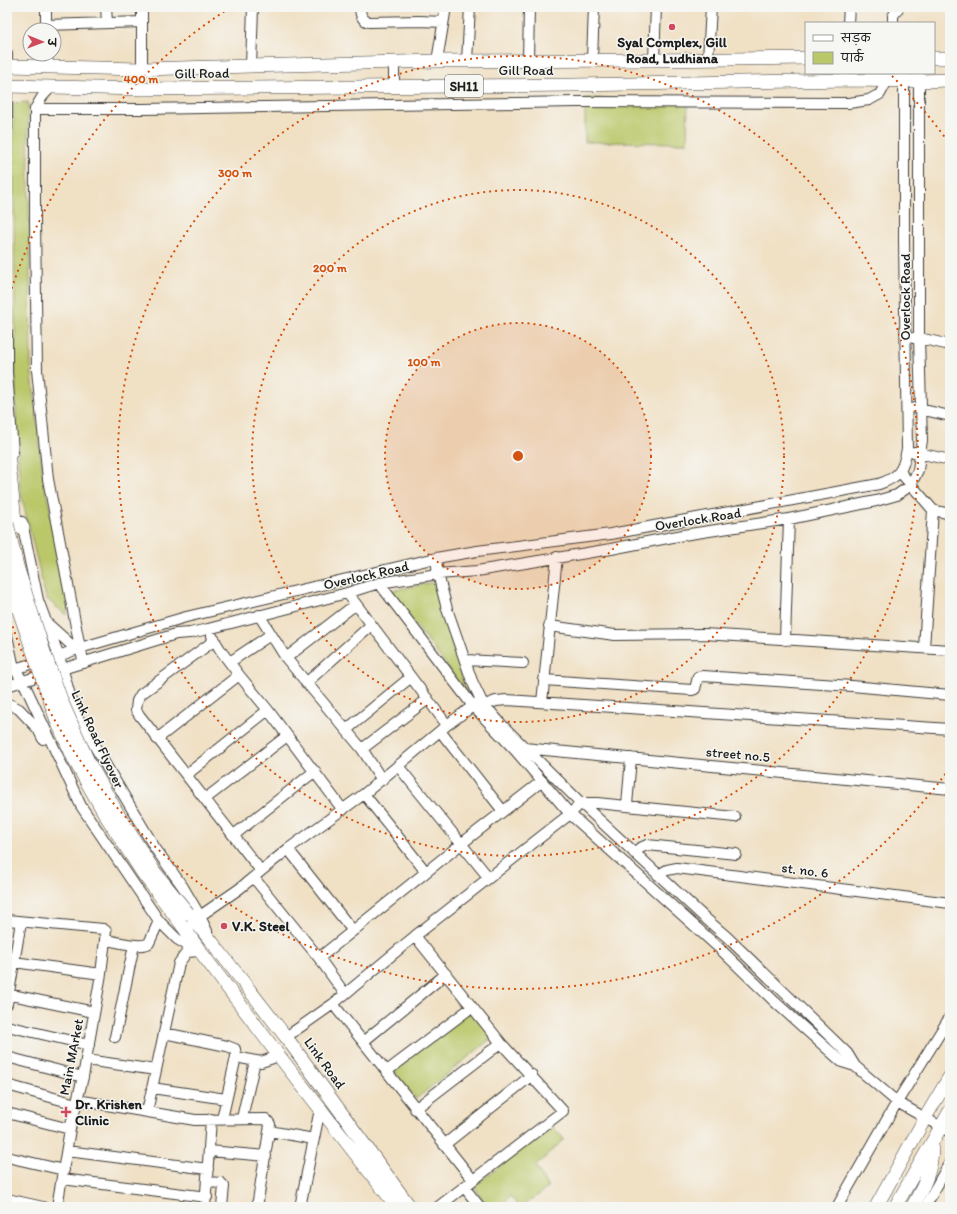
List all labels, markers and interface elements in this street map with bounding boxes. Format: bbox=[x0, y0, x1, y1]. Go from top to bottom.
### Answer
north arrow bbox=[22, 22, 62, 62]
marker: Syal Complex, Gill Road, Ludhiana bbox=[667, 22, 677, 32]
legend bbox=[805, 22, 935, 74]
text: सड़क bbox=[840, 31, 872, 46]
place label: Syal Complex, Gill Road, Ludhiana bbox=[617, 34, 728, 67]
text: उ bbox=[45, 37, 58, 48]
text: पार्क bbox=[840, 48, 865, 65]
street label: Gill Road bbox=[499, 62, 554, 79]
street label: Gill Road bbox=[174, 65, 230, 82]
text: 400 m bbox=[124, 72, 159, 86]
road number: SH11 bbox=[445, 75, 483, 97]
text: 300 m bbox=[218, 166, 253, 180]
street label: Overlock Road bbox=[897, 253, 914, 341]
text: 200 m bbox=[313, 261, 348, 275]
text: 100 m bbox=[407, 355, 441, 369]
centre of rings bbox=[511, 449, 525, 463]
street label: Overlock Road bbox=[654, 504, 743, 535]
street label: Overlock Road bbox=[322, 557, 411, 594]
street label: Link Road Flyover bbox=[67, 687, 128, 791]
street label: street no.5 bbox=[705, 743, 771, 766]
street label: st. no. 6 bbox=[780, 859, 829, 882]
place label: V.K. Steel bbox=[232, 918, 291, 935]
marker: V.K. Steel bbox=[219, 921, 229, 931]
street label: Main MArket bbox=[56, 1017, 87, 1097]
street label: Link Road bbox=[300, 1034, 349, 1093]
place label: Dr. Krishen Clinic bbox=[75, 1096, 143, 1129]
marker: Dr. Krishen Clinic bbox=[60, 1106, 72, 1118]

